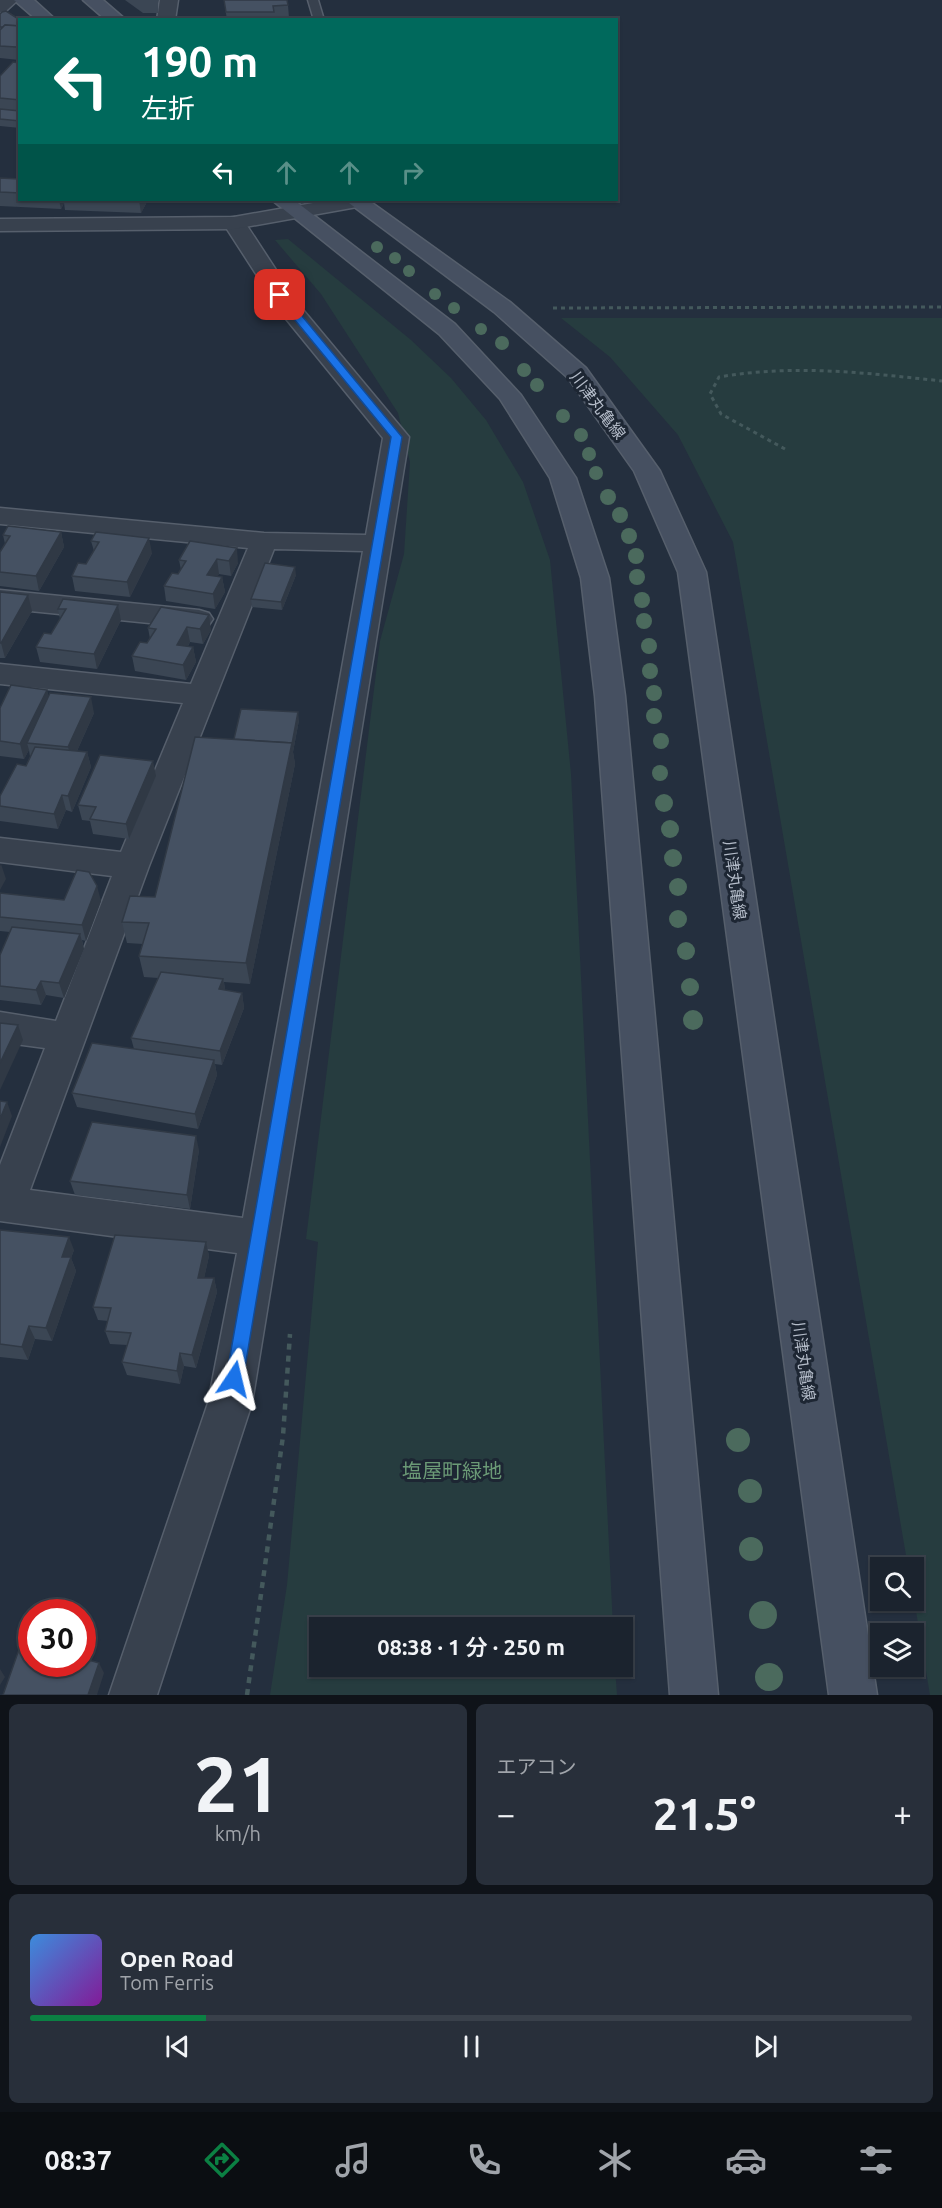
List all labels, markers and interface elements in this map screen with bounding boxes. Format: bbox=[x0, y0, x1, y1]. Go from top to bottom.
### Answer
text: 190 m bbox=[141, 38, 258, 85]
icon: left bbox=[42, 42, 120, 120]
text: 左折 bbox=[141, 93, 195, 123]
icon: left bbox=[207, 156, 240, 189]
icon: ahead bbox=[270, 156, 303, 189]
icon: ahead bbox=[333, 156, 366, 189]
icon: right bbox=[396, 156, 429, 189]
pin bbox=[254, 269, 305, 320]
icon: arrive bbox=[263, 278, 296, 311]
street label: 川津丸亀線 bbox=[567, 368, 629, 442]
street label: 川津丸亀線 bbox=[721, 839, 749, 921]
street label: 川津丸亀線 bbox=[790, 1320, 818, 1402]
position arrow bbox=[202, 1347, 266, 1411]
park label: 塩屋町緑地 bbox=[402, 1459, 502, 1482]
map controls bbox=[870, 1557, 924, 1677]
button: search bbox=[870, 1557, 924, 1611]
speed limit sign: 30 bbox=[18, 1599, 96, 1677]
button: layers bbox=[870, 1623, 924, 1677]
text: 08:38 · 1 分 · 250 m bbox=[377, 1634, 565, 1659]
text: 21 bbox=[194, 1739, 282, 1827]
text: エアコン bbox=[497, 1755, 577, 1778]
text: 21.5° bbox=[653, 1788, 756, 1839]
text: − bbox=[497, 1795, 515, 1832]
text: + bbox=[893, 1795, 912, 1832]
text: km/h bbox=[215, 1822, 261, 1845]
text: Open Road bbox=[120, 1946, 234, 1971]
text: Tom Ferris bbox=[120, 1971, 214, 1994]
icon: previous bbox=[161, 2030, 194, 2063]
icon: pause bbox=[455, 2030, 488, 2063]
icon: next bbox=[749, 2030, 782, 2063]
icon: directions bbox=[201, 2139, 243, 2181]
icon: music bbox=[332, 2139, 374, 2181]
icon: phone bbox=[463, 2139, 505, 2181]
icon: climate bbox=[594, 2139, 636, 2181]
icon: car bbox=[725, 2139, 767, 2181]
icon: filters bbox=[855, 2139, 897, 2181]
text: 08:37 bbox=[44, 2145, 112, 2175]

